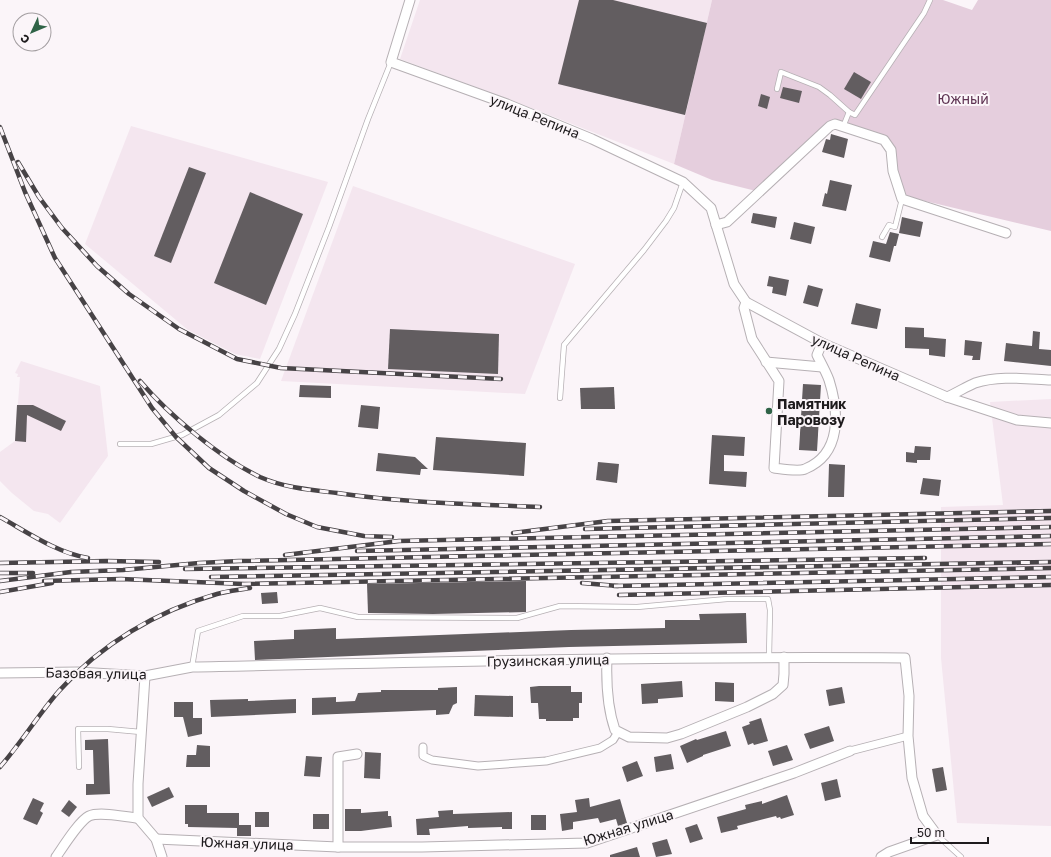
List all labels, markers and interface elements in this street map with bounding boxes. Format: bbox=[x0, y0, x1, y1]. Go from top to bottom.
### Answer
north arrow bbox=[12, 12, 52, 52]
text: С bbox=[17, 32, 32, 47]
street label: улица Репина bbox=[488, 90, 582, 142]
park label: Южный bbox=[937, 90, 989, 107]
street label: улица Репина bbox=[809, 330, 903, 384]
place label: Памятник Паровозу bbox=[777, 395, 846, 428]
marker: Памятник Паровозу bbox=[764, 406, 774, 416]
street label: Грузинская улица bbox=[487, 650, 609, 670]
street label: Базовая улица bbox=[45, 664, 147, 682]
street label: Южная улица bbox=[581, 805, 675, 849]
scale bar bbox=[911, 819, 988, 845]
text: 50 m bbox=[917, 825, 945, 840]
street label: Южная улица bbox=[200, 833, 294, 853]

